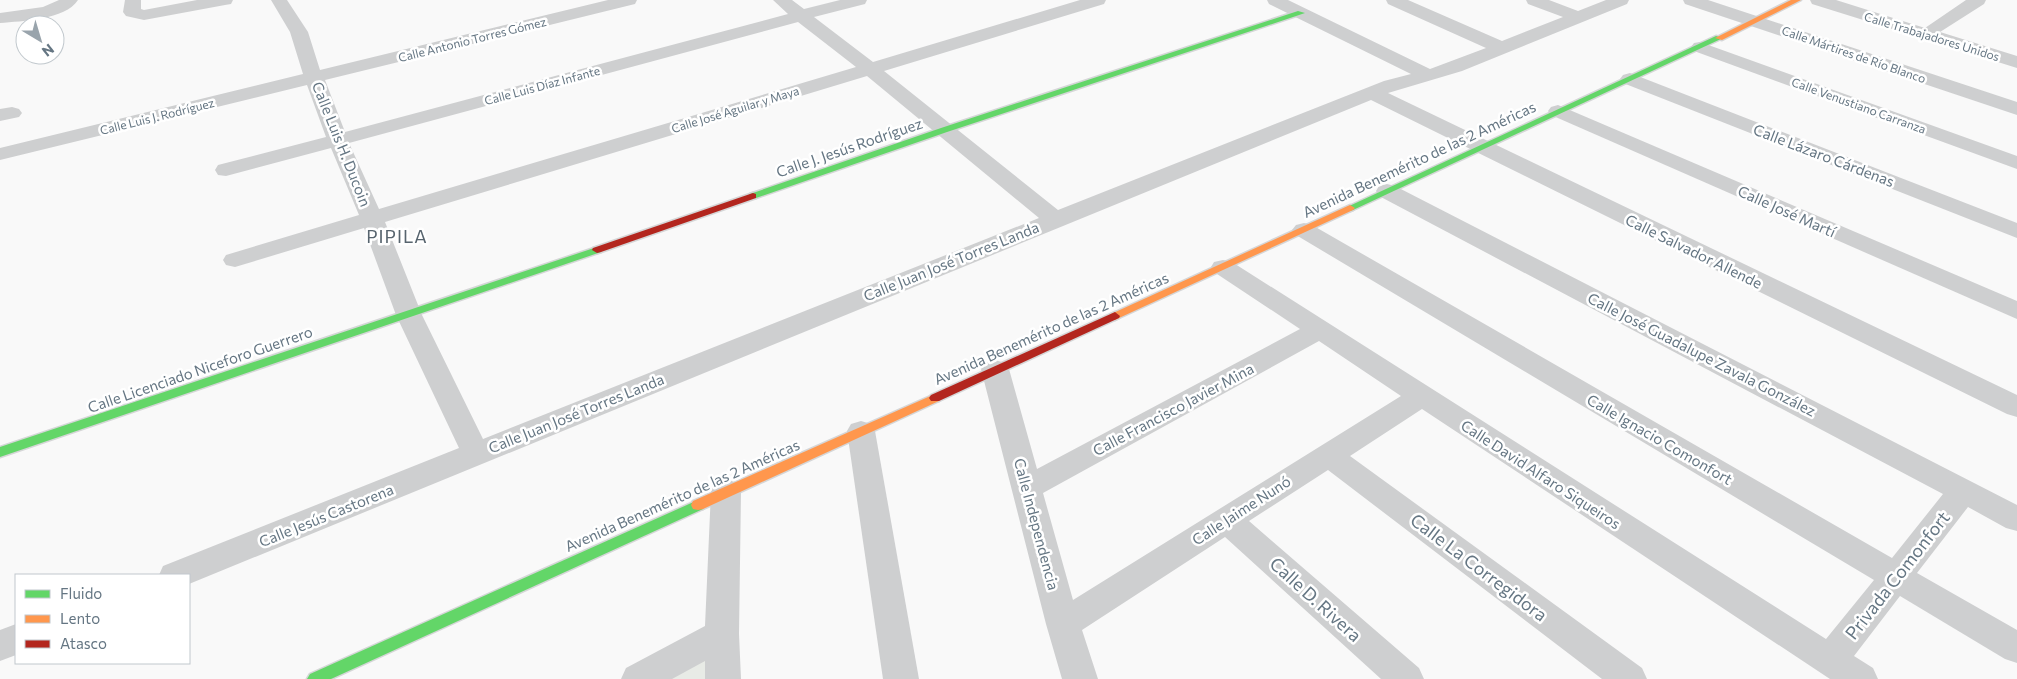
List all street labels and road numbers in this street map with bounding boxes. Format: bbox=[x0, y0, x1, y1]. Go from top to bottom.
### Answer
street label: Calle Trabajadores Unidos bbox=[1863, 9, 2001, 63]
street label: Calle Antonio Torres Gómez bbox=[397, 14, 547, 64]
street label: Calle Mártires de Río Blanco bbox=[1780, 23, 1928, 85]
street label: Calle Luis Díaz Infante bbox=[483, 63, 601, 107]
street label: Calle Venustiano Carranza bbox=[1790, 74, 1928, 136]
street label: Calle Luis H. Ducoin bbox=[309, 79, 375, 209]
street label: Calle José Aguilar y Maya bbox=[669, 83, 801, 136]
street label: Calle Luis J. Rodríguez bbox=[98, 95, 216, 138]
street label: Avenida Benemérito de las 2 Américas bbox=[1300, 97, 1539, 221]
street label: Calle J. Jesús Rodríguez bbox=[774, 114, 924, 180]
street label: Calle Lázaro Cárdenas bbox=[1751, 120, 1897, 190]
street label: Calle José Martí bbox=[1735, 181, 1840, 241]
street label: Calle Salvador Allende bbox=[1623, 210, 1765, 292]
street label: Calle Juan José Torres Landa bbox=[861, 218, 1041, 304]
street label: Avenida Benemérito de las 2 Américas bbox=[931, 268, 1171, 388]
street label: Calle José Guadalupe Zavala González bbox=[1585, 288, 1819, 420]
street label: Calle Licenciado Niceforo Guerrero bbox=[85, 322, 315, 416]
street label: Calle Francisco Javier Mina bbox=[1089, 359, 1257, 459]
street label: Calle Juan José Torres Landa bbox=[486, 370, 666, 456]
street label: Calle Ignacio Comonfort bbox=[1584, 390, 1736, 488]
street label: Calle David Alfaro Siqueiros bbox=[1458, 416, 1624, 532]
street label: Avenida Benemérito de las 2 Américas bbox=[562, 435, 802, 555]
street label: Calle Independencia bbox=[1011, 456, 1063, 592]
street label: Calle Jaime Nunó bbox=[1188, 471, 1294, 549]
street label: Calle Jesús Castorena bbox=[256, 480, 396, 550]
street label: Privada Comonfort bbox=[1840, 506, 1954, 644]
street label: Calle La Corregidora bbox=[1406, 508, 1552, 626]
street label: Calle D. Rivera bbox=[1266, 552, 1366, 646]

